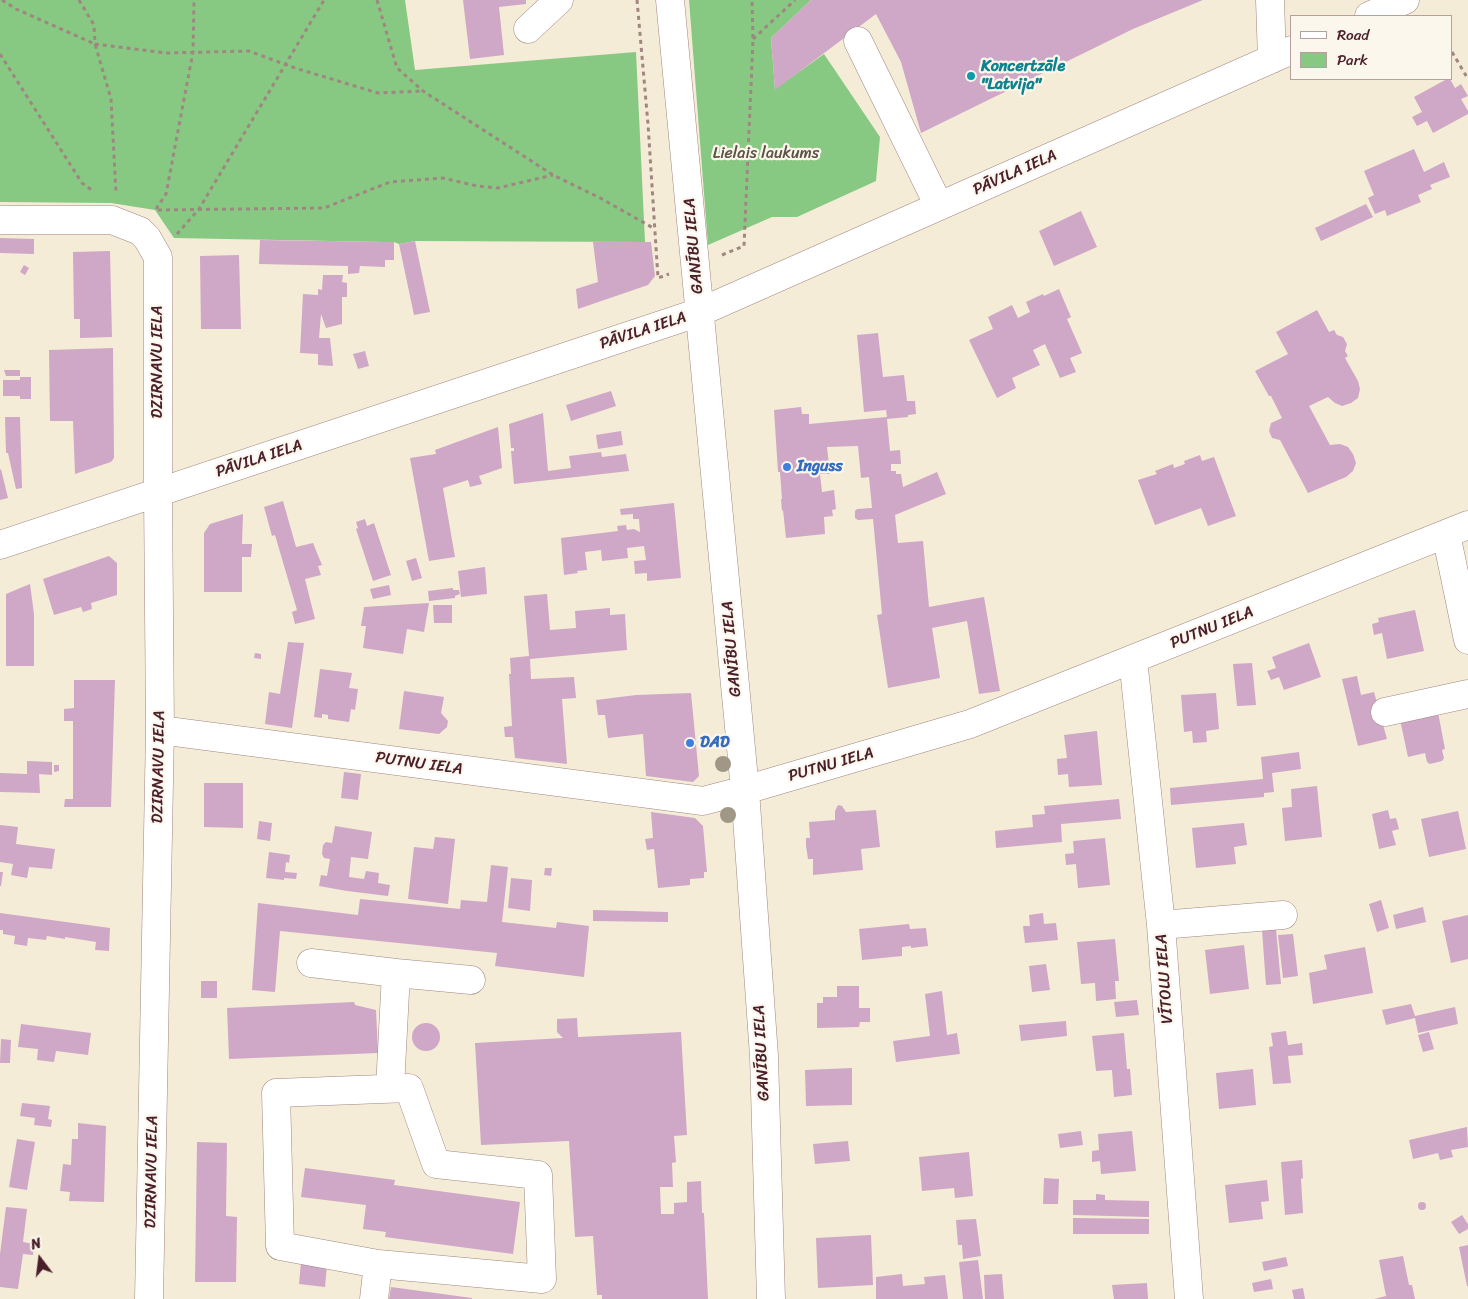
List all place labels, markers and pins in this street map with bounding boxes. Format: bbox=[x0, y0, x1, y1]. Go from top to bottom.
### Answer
place label: Koncertzāle "Latvija" bbox=[981, 57, 1065, 95]
marker: Koncertzāle "Latvija" bbox=[965, 70, 977, 82]
place label: Inguss bbox=[797, 457, 843, 477]
marker: Inguss bbox=[781, 461, 793, 473]
place label: DAD bbox=[700, 733, 730, 753]
marker: DAD bbox=[684, 737, 696, 749]

